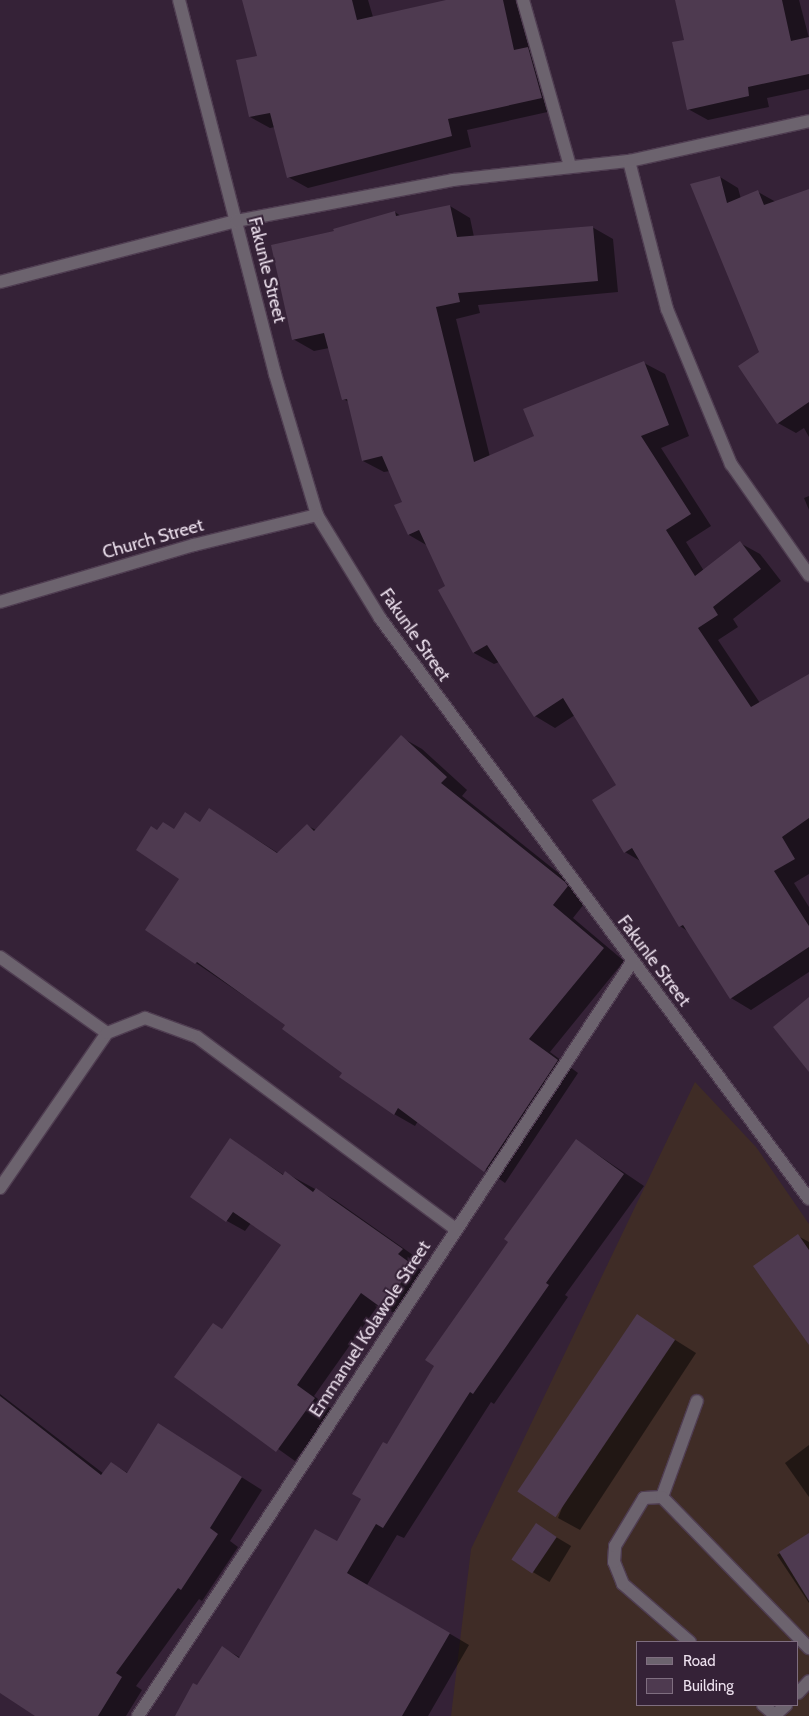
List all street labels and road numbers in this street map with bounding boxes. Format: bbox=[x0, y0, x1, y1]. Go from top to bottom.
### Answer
street label: Fakunle Street bbox=[243, 215, 291, 325]
street label: Church Street bbox=[100, 514, 206, 564]
street label: Fakunle Street bbox=[375, 584, 455, 686]
street label: Fakunle Street bbox=[613, 911, 695, 1011]
street label: Emmanuel Kolawole Street bbox=[305, 1237, 435, 1421]

